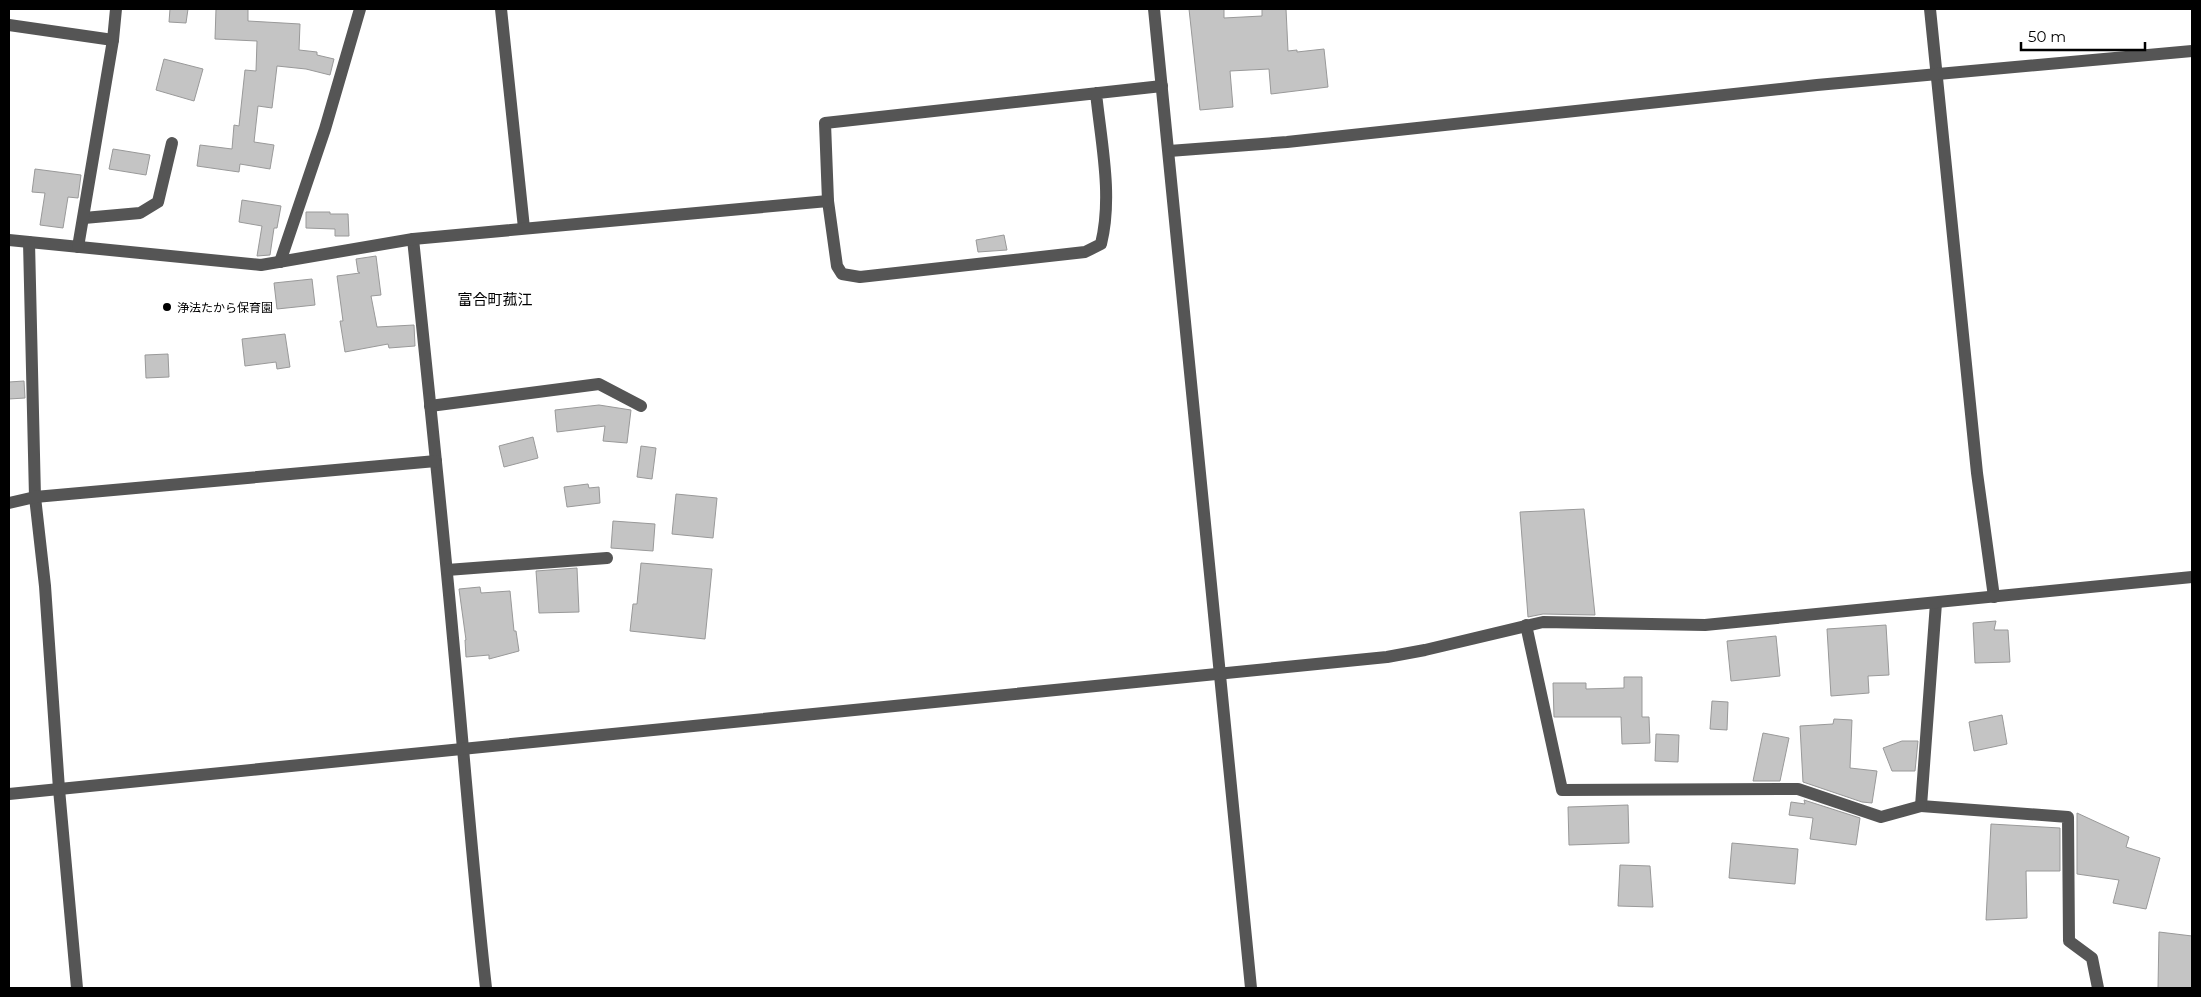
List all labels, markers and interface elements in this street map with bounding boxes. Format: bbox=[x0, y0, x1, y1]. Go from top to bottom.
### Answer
scale bar bbox=[2021, 20, 2145, 52]
text: 50 m bbox=[2028, 27, 2066, 46]
district label: 富合町菰江 bbox=[457, 290, 533, 309]
place label: 浄法たから保育園 bbox=[177, 300, 273, 315]
marker: 浄法たから保育園 bbox=[161, 301, 173, 313]

